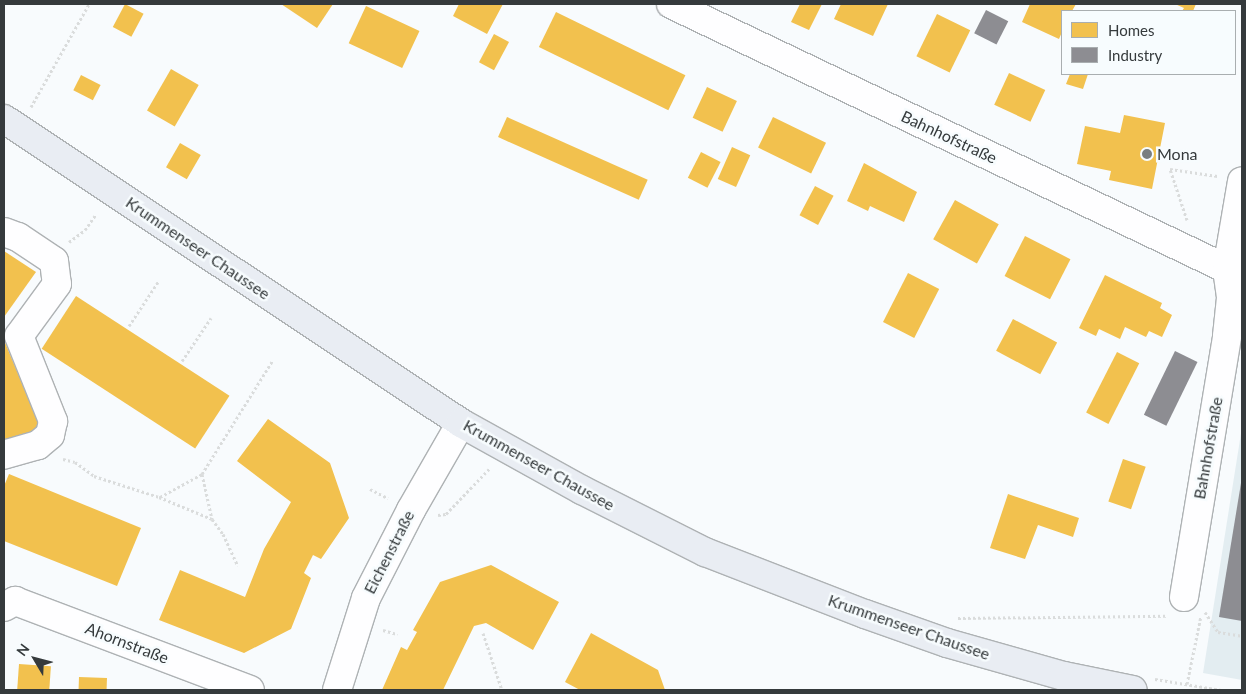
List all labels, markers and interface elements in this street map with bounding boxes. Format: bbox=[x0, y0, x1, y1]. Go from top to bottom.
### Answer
legend bbox=[1061, 10, 1236, 75]
text: Homes bbox=[1108, 21, 1154, 39]
text: Industry bbox=[1108, 46, 1162, 64]
street label: Bahnhofstraße bbox=[898, 106, 1000, 168]
place label: Mona bbox=[1157, 144, 1198, 164]
marker: Mona bbox=[1141, 148, 1153, 160]
street label: Krummenseer Chaussee bbox=[122, 193, 274, 303]
street label: Bahnhofstraße bbox=[1190, 395, 1226, 501]
street label: Krummenseer Chaussee bbox=[460, 415, 618, 515]
street label: Eichenstraße bbox=[360, 507, 418, 597]
street label: Krummenseer Chaussee bbox=[825, 590, 993, 664]
street label: Ahornstraße bbox=[83, 618, 171, 668]
north arrow bbox=[10, 634, 60, 684]
text: N bbox=[13, 640, 33, 659]

